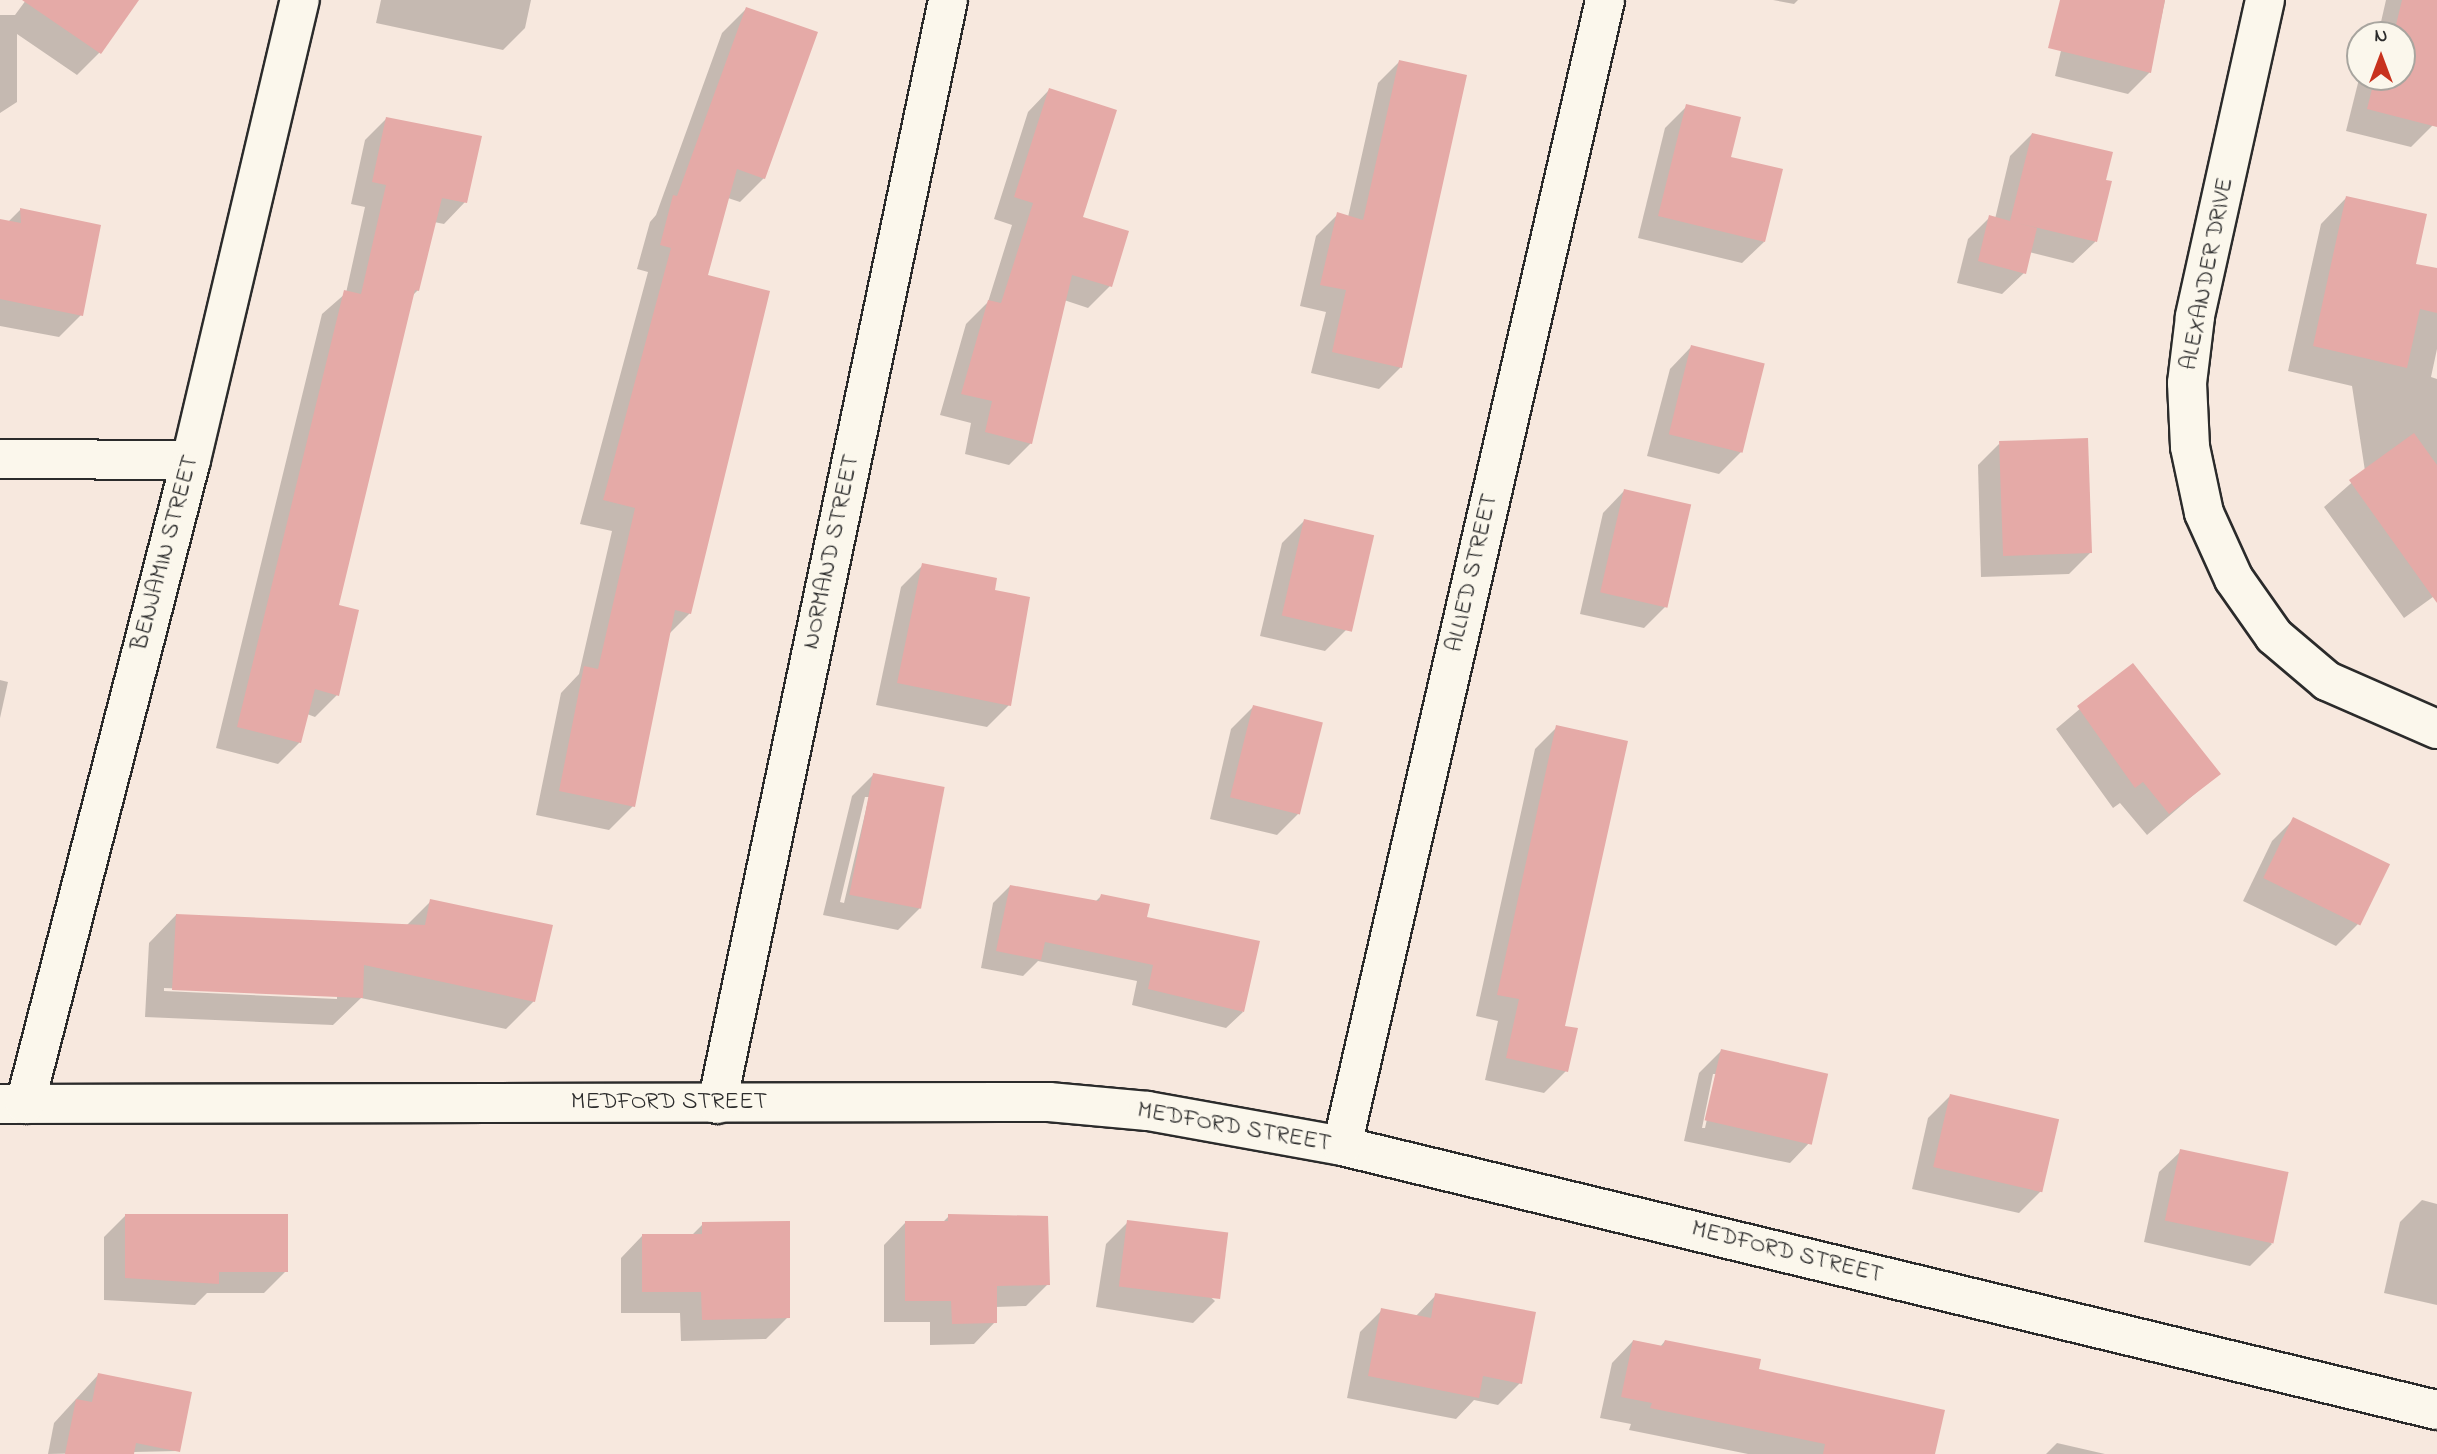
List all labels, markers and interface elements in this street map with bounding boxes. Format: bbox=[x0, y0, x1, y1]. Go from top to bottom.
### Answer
north arrow bbox=[2346, 21, 2416, 91]
text: N bbox=[2375, 23, 2387, 50]
street label: ALEXANDER DRIVE bbox=[2175, 175, 2241, 373]
street label: BENJAMIN STREET bbox=[126, 452, 206, 654]
street label: NORMAND STREET bbox=[797, 452, 867, 652]
street label: ALLIED STREET bbox=[1441, 491, 1505, 655]
street label: MEDFORD STREET bbox=[571, 1089, 767, 1117]
street label: MEDFORD STREET bbox=[1135, 1097, 1333, 1159]
street label: MEDFORD STREET bbox=[1688, 1215, 1886, 1291]

